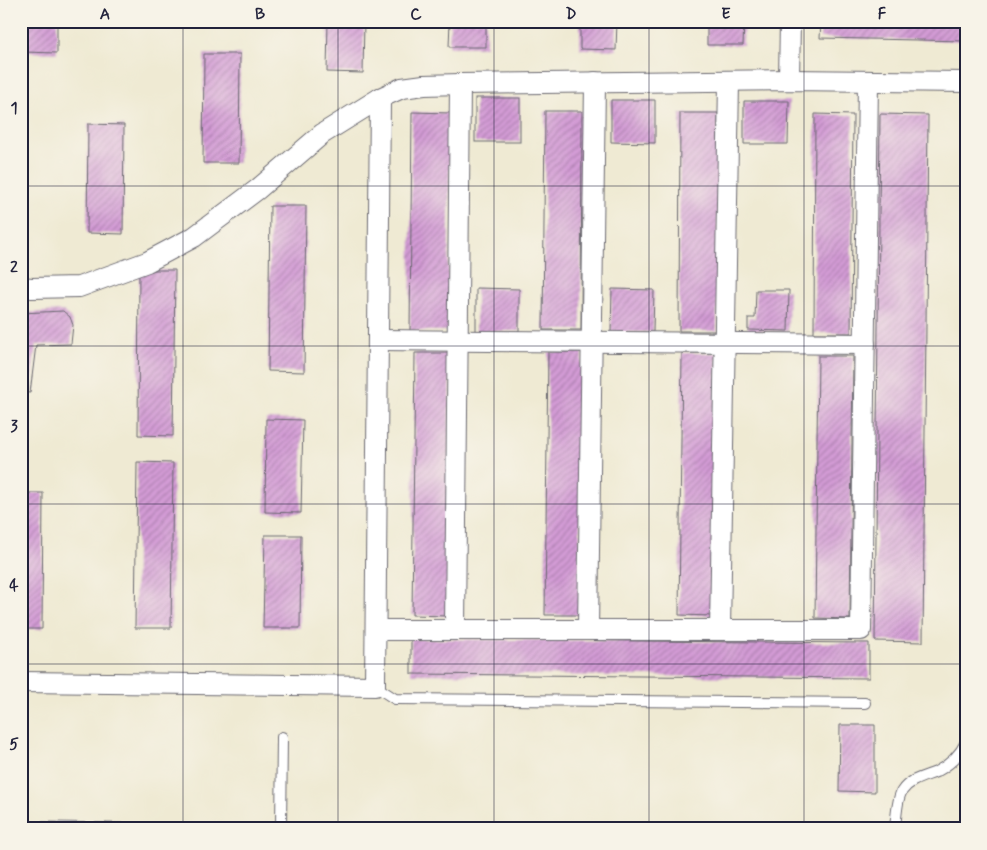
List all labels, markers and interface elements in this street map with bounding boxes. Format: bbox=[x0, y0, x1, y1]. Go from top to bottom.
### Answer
text: A bbox=[100, 4, 110, 25]
text: B bbox=[255, 4, 265, 25]
text: C bbox=[410, 4, 422, 25]
text: D bbox=[565, 4, 577, 25]
text: E bbox=[721, 4, 731, 25]
text: F bbox=[878, 4, 887, 25]
text: 1 bbox=[10, 98, 18, 119]
text: 2 bbox=[10, 257, 18, 278]
text: 3 bbox=[10, 416, 18, 437]
text: 4 bbox=[9, 575, 19, 596]
text: 5 bbox=[9, 734, 19, 755]

